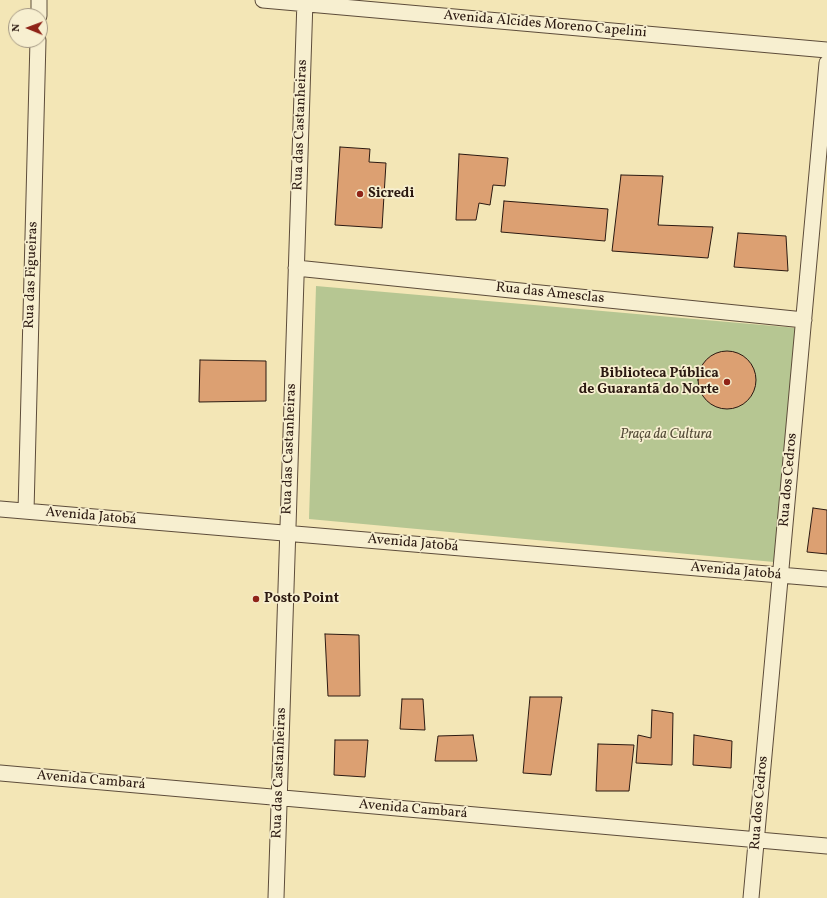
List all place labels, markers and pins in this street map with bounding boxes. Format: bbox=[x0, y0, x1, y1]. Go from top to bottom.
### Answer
place label: Sicredi bbox=[368, 186, 414, 202]
marker: Sicredi bbox=[355, 189, 365, 199]
place label: Biblioteca Pública de Guarantã do Norte bbox=[579, 366, 719, 398]
marker: Biblioteca Pública de Guarantã do Norte bbox=[722, 377, 732, 387]
place label: Posto Point bbox=[264, 591, 339, 607]
marker: Posto Point bbox=[251, 594, 261, 604]

